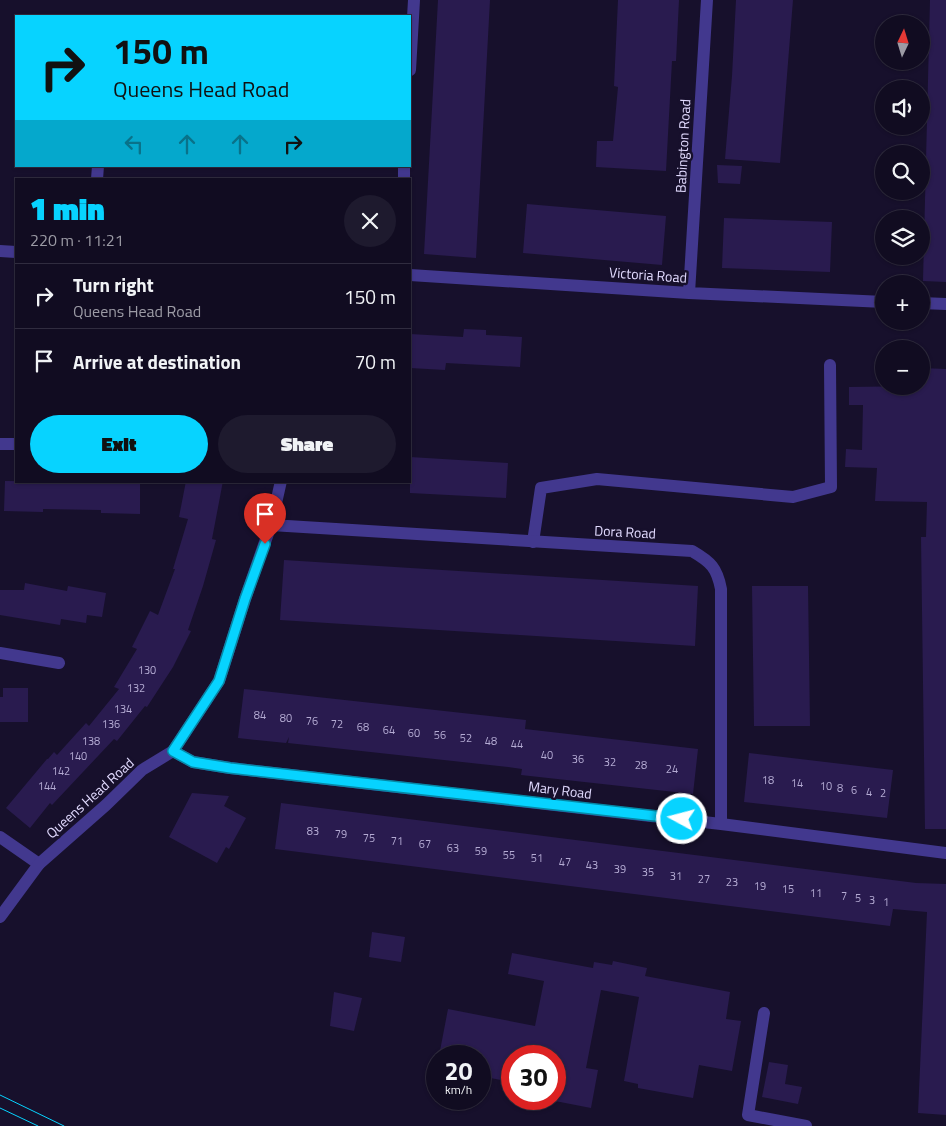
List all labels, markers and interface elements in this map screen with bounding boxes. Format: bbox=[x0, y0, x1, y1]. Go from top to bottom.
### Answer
north arrow bbox=[875, 15, 930, 70]
map controls bbox=[875, 15, 930, 395]
text: 150 m bbox=[113, 24, 209, 78]
icon: right bbox=[30, 35, 95, 100]
text: Queens Head Road bbox=[113, 72, 289, 106]
button: sound bbox=[875, 80, 930, 135]
street label: Babington Road bbox=[670, 98, 695, 193]
icon: left bbox=[120, 130, 148, 158]
icon: ahead bbox=[173, 130, 201, 158]
icon: ahead bbox=[226, 130, 254, 158]
icon: right bbox=[279, 130, 307, 158]
button: search bbox=[875, 145, 930, 200]
text: 1 min bbox=[30, 186, 105, 232]
button: close bbox=[344, 195, 396, 247]
button: layers bbox=[875, 210, 930, 265]
text: 220 m · 11:21 bbox=[30, 228, 124, 252]
street label: Victoria Road bbox=[608, 261, 688, 288]
text: Turn right bbox=[73, 270, 154, 299]
button: + bbox=[875, 275, 930, 330]
icon: right bbox=[30, 282, 58, 310]
text: 150 m bbox=[344, 282, 396, 311]
text: Queens Head Road bbox=[73, 299, 201, 323]
button: − bbox=[875, 340, 930, 395]
icon: arrive bbox=[30, 347, 58, 375]
text: Arrive at destination bbox=[73, 347, 241, 376]
text: 70 m bbox=[355, 347, 396, 376]
button: Exit bbox=[30, 415, 208, 473]
button: Share bbox=[218, 415, 396, 473]
pin bbox=[244, 493, 286, 544]
icon: arrive bbox=[251, 500, 279, 528]
street label: Dora Road bbox=[594, 519, 656, 544]
house number: 130 bbox=[138, 662, 156, 678]
house number: 132 bbox=[127, 680, 145, 696]
house number: 134 bbox=[114, 701, 132, 717]
house number: 84 bbox=[254, 707, 266, 723]
house number: 80 bbox=[280, 710, 292, 726]
house number: 76 bbox=[306, 713, 318, 729]
house number: 136 bbox=[102, 716, 120, 732]
house number: 72 bbox=[331, 716, 343, 732]
house number: 68 bbox=[357, 719, 369, 735]
house number: 64 bbox=[383, 722, 395, 738]
house number: 60 bbox=[408, 725, 420, 741]
house number: 56 bbox=[434, 727, 446, 743]
house number: 52 bbox=[460, 730, 472, 746]
house number: 138 bbox=[82, 733, 100, 749]
house number: 48 bbox=[485, 733, 497, 749]
house number: 44 bbox=[511, 736, 523, 752]
house number: 40 bbox=[541, 747, 553, 763]
house number: 140 bbox=[69, 748, 87, 764]
house number: 36 bbox=[572, 751, 584, 767]
street label: Queens Head Road bbox=[41, 752, 138, 843]
house number: 32 bbox=[604, 754, 616, 770]
house number: 28 bbox=[635, 757, 647, 773]
house number: 24 bbox=[666, 761, 678, 777]
house number: 142 bbox=[52, 763, 70, 779]
house number: 18 bbox=[762, 772, 774, 788]
street label: Mary Road bbox=[527, 775, 593, 804]
house number: 14 bbox=[791, 775, 803, 791]
house number: 144 bbox=[38, 778, 56, 794]
house number: 10 bbox=[820, 778, 832, 794]
house number: 8 bbox=[837, 780, 843, 796]
house number: 6 bbox=[851, 782, 857, 798]
house number: 4 bbox=[866, 784, 872, 800]
house number: 2 bbox=[880, 785, 886, 801]
position arrow bbox=[655, 792, 707, 844]
house number: 83 bbox=[307, 823, 319, 839]
house number: 79 bbox=[335, 826, 347, 842]
house number: 75 bbox=[363, 830, 375, 846]
house number: 71 bbox=[391, 833, 403, 849]
house number: 67 bbox=[419, 836, 431, 852]
house number: 63 bbox=[447, 840, 459, 856]
house number: 59 bbox=[475, 843, 487, 859]
house number: 55 bbox=[503, 847, 515, 863]
house number: 51 bbox=[531, 850, 543, 866]
house number: 47 bbox=[559, 854, 571, 870]
house number: 43 bbox=[586, 857, 598, 873]
house number: 39 bbox=[614, 861, 626, 877]
house number: 35 bbox=[642, 864, 654, 880]
house number: 31 bbox=[670, 868, 682, 884]
house number: 27 bbox=[698, 871, 710, 887]
house number: 23 bbox=[726, 874, 738, 890]
house number: 19 bbox=[754, 878, 766, 894]
house number: 15 bbox=[782, 881, 794, 897]
house number: 11 bbox=[810, 885, 822, 901]
house number: 7 bbox=[841, 888, 847, 904]
house number: 5 bbox=[855, 890, 861, 906]
house number: 3 bbox=[869, 892, 875, 908]
house number: 1 bbox=[883, 894, 889, 910]
speed limit sign: 30 bbox=[501, 1045, 566, 1110]
text: 20 bbox=[444, 1052, 473, 1090]
text: km/h bbox=[445, 1080, 472, 1099]

